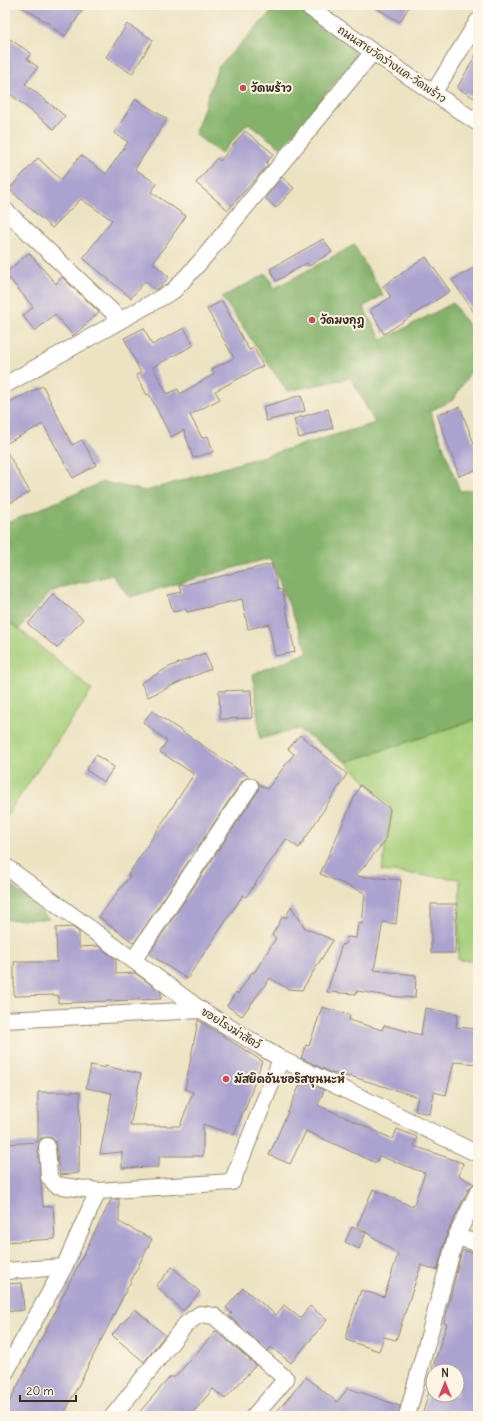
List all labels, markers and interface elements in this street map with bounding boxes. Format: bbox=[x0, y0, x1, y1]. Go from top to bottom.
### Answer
street label: ถนนสายวัดร่างแค-วัดพร้าว bbox=[335, 22, 450, 106]
place label: วัดพร้าว bbox=[251, 81, 292, 95]
marker: วัดพร้าว bbox=[238, 83, 248, 93]
place label: วัดมงกุฎ bbox=[320, 313, 364, 329]
marker: วัดมงกุฎ bbox=[307, 315, 317, 325]
street label: ซอยโรงฆ่าสัตว์ bbox=[199, 1003, 264, 1052]
place label: มัสยิดอันซอริสซุนนะห์ bbox=[234, 1071, 345, 1088]
marker: มัสยิดอันซอริสซุนนะห์ bbox=[221, 1074, 231, 1084]
north arrow bbox=[425, 1363, 465, 1403]
text: N bbox=[441, 1366, 449, 1380]
scale bar bbox=[20, 1377, 76, 1403]
text: 20 m bbox=[26, 1383, 54, 1398]

